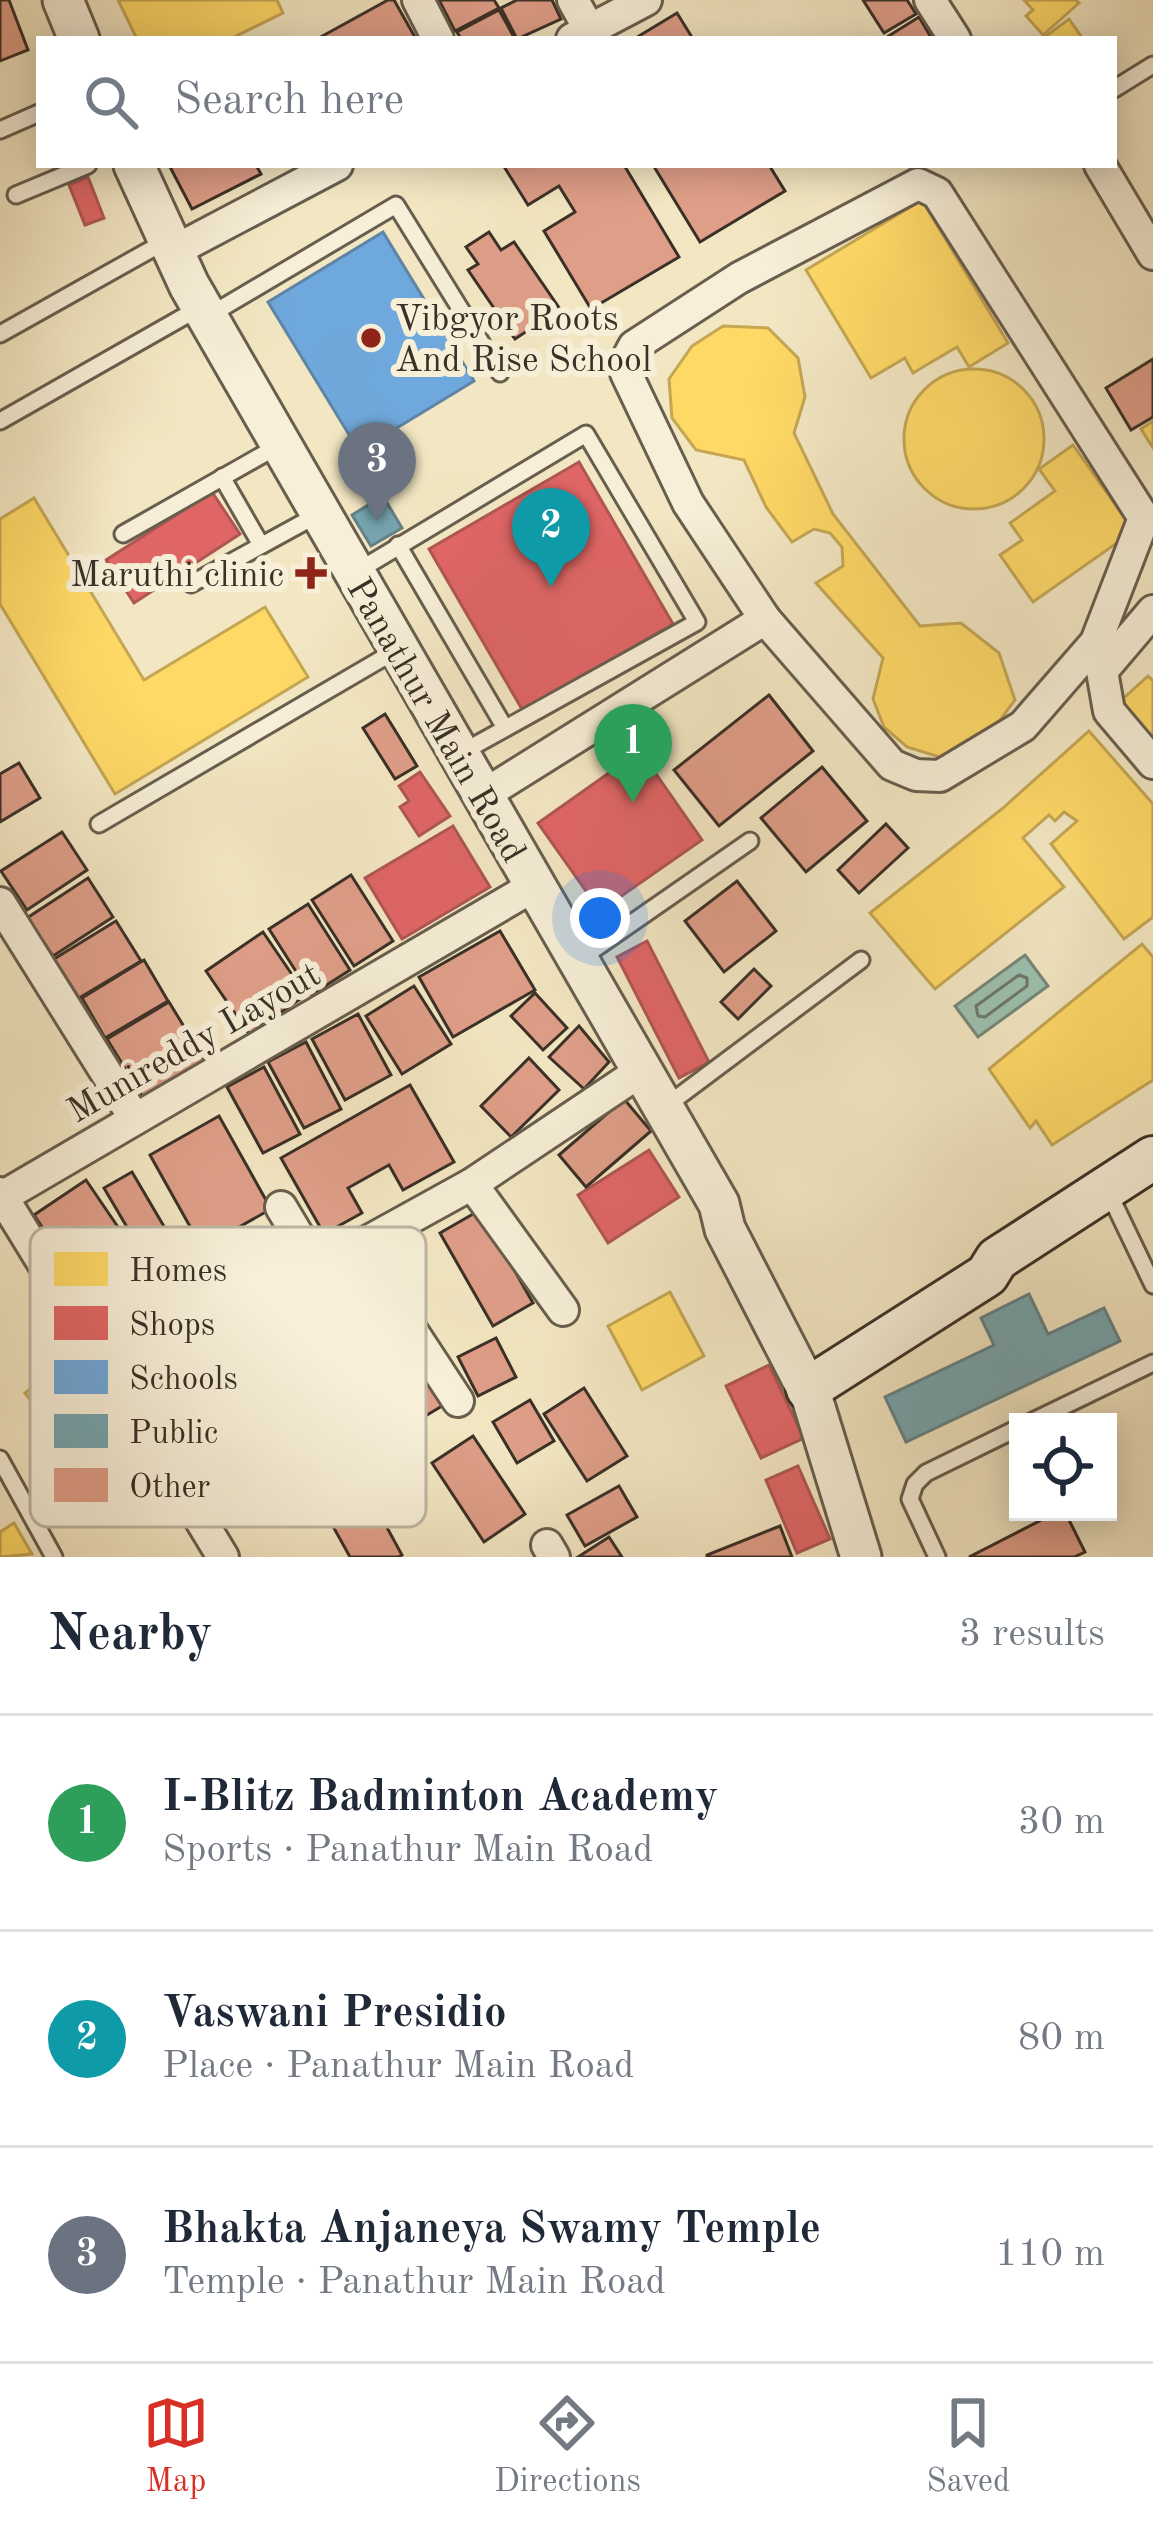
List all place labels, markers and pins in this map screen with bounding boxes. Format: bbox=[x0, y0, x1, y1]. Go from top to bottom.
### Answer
place label: Vibgyor Roots And Rise School bbox=[395, 303, 652, 380]
marker: Vibgyor Roots And Rise School bbox=[358, 325, 384, 351]
pin: 3 bbox=[338, 422, 416, 521]
pin: 2 bbox=[512, 488, 590, 587]
marker: Maruthi clinic bbox=[295, 557, 327, 589]
place label: Maruthi clinic bbox=[70, 559, 284, 595]
pin: 1 bbox=[594, 704, 672, 803]

